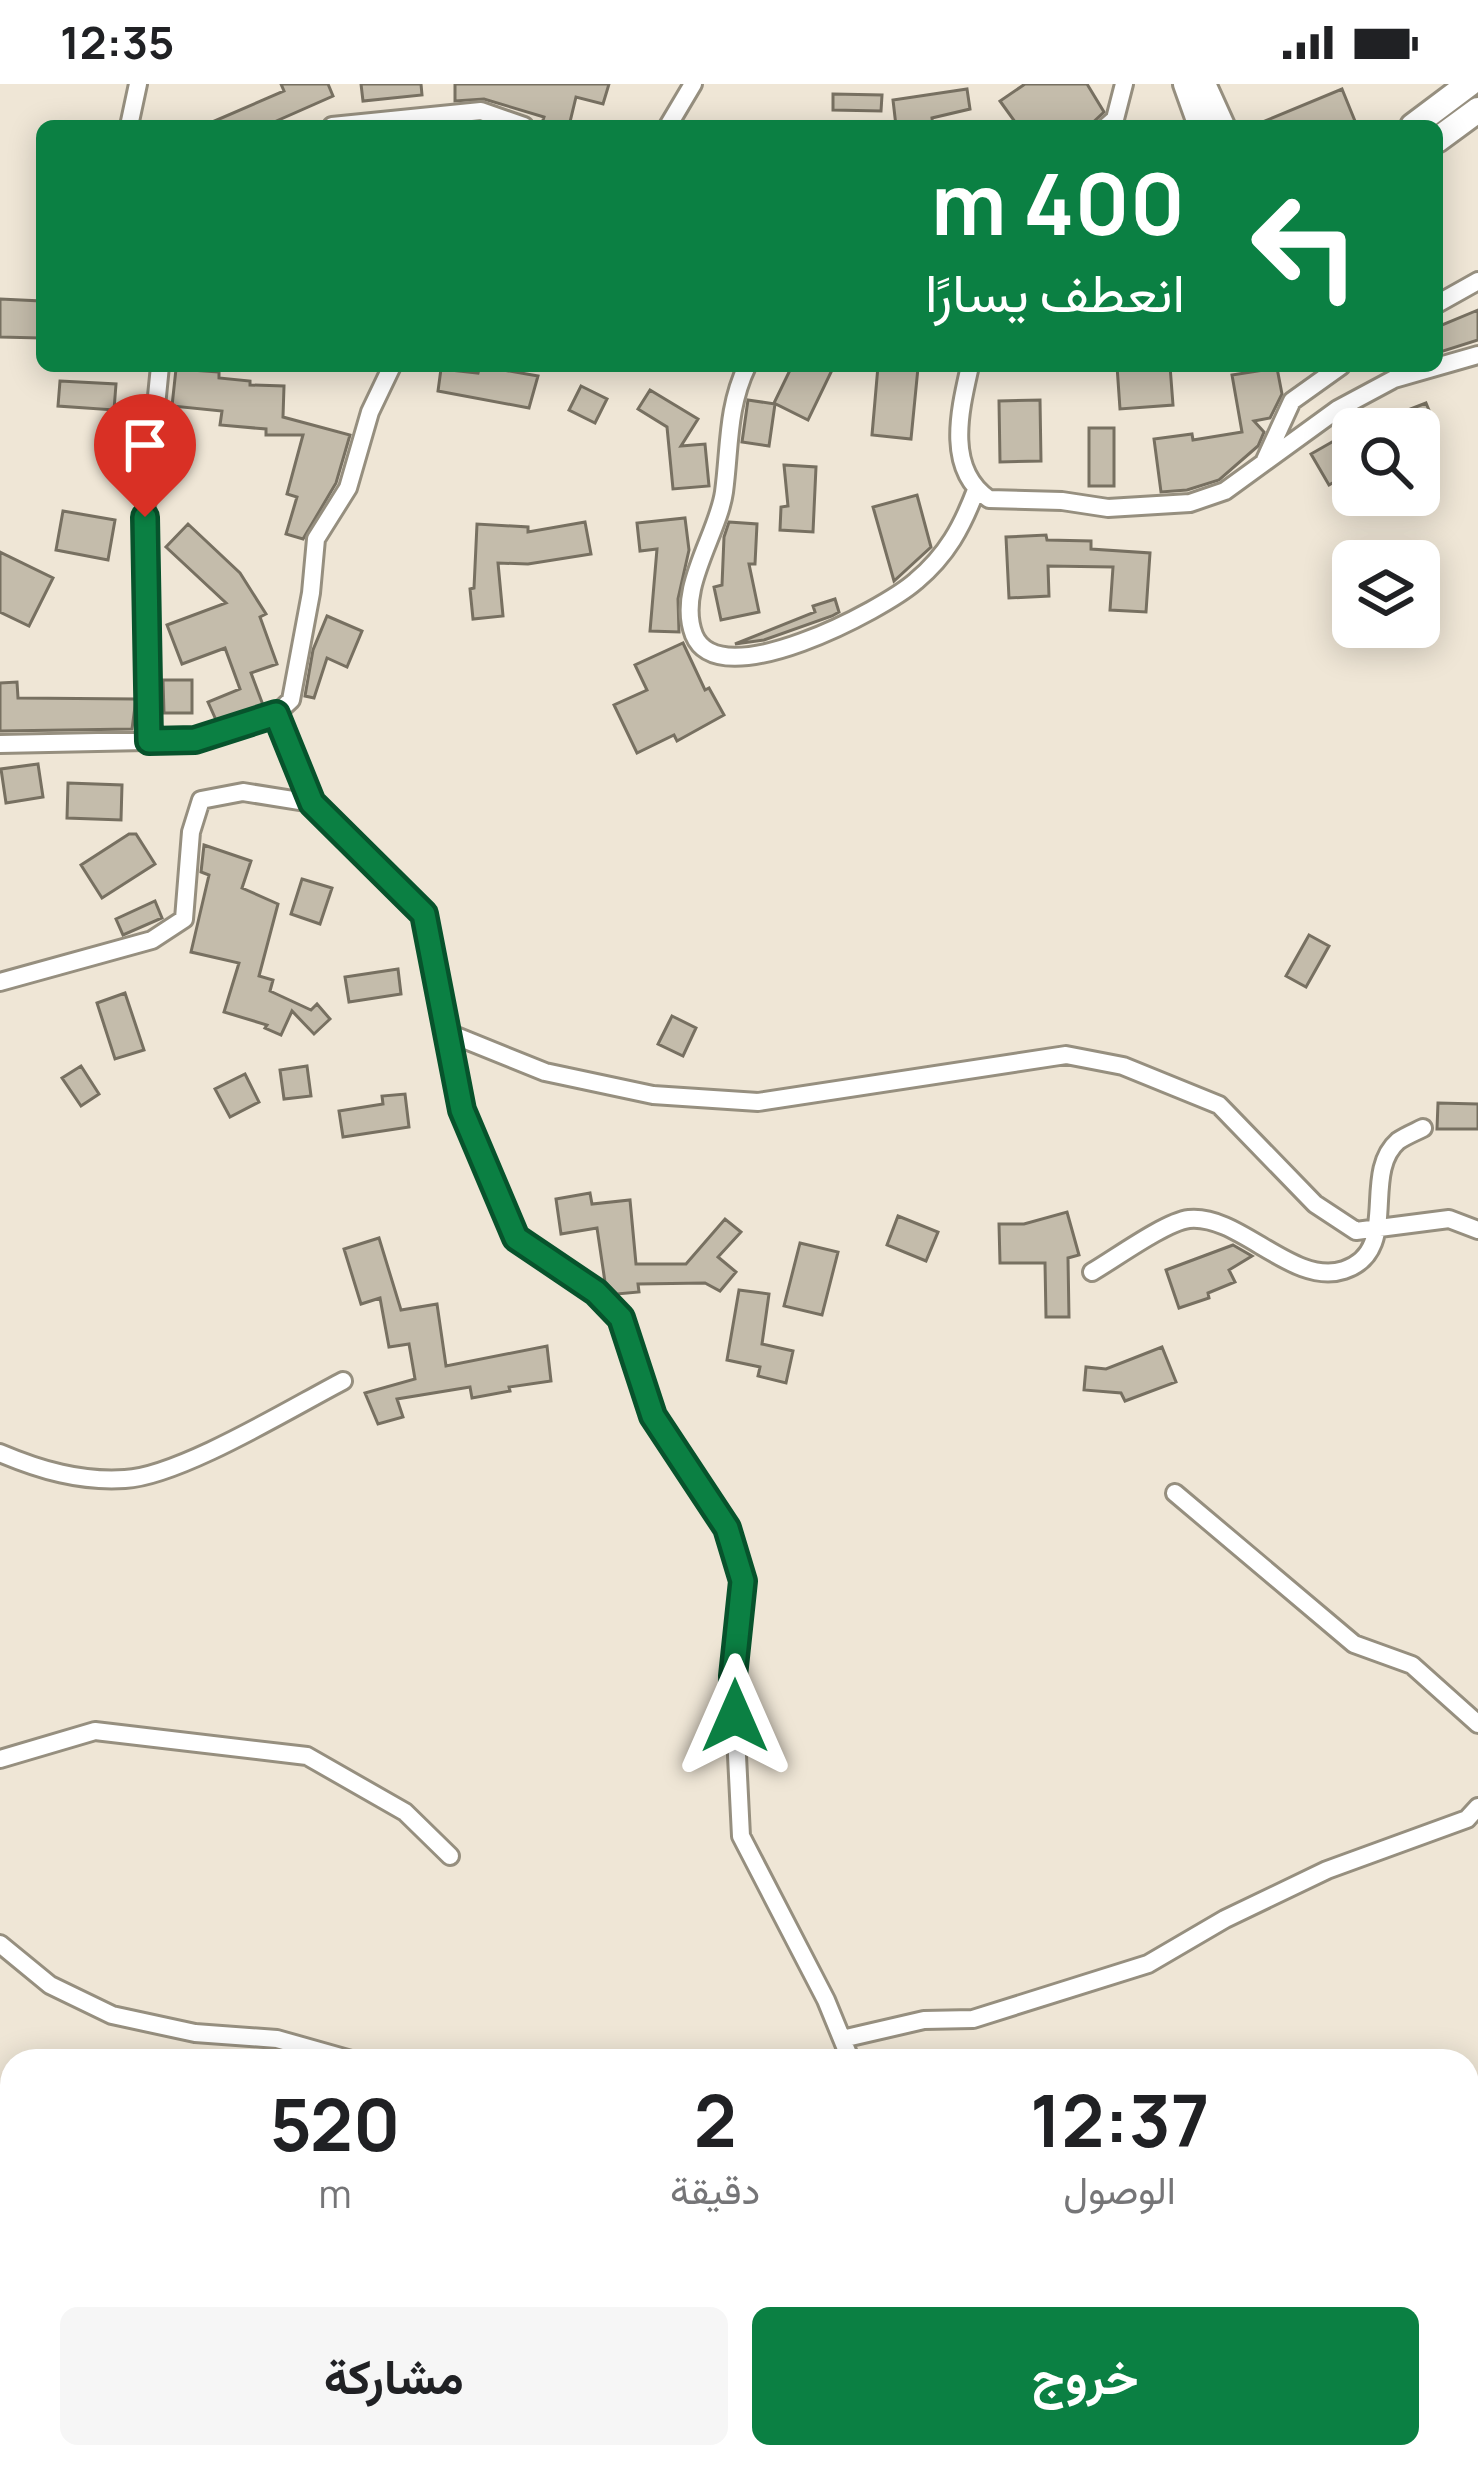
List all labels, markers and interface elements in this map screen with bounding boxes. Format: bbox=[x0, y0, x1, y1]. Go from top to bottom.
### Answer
text: 12:35 bbox=[60, 11, 174, 73]
text: 400 m bbox=[931, 145, 1185, 260]
icon: left bbox=[1227, 168, 1383, 324]
text: انعطف يسارًا bbox=[925, 254, 1185, 328]
pin bbox=[94, 394, 196, 517]
map controls bbox=[1332, 408, 1440, 648]
button: search bbox=[1332, 408, 1440, 516]
icon: arrive bbox=[112, 412, 178, 478]
button: layers bbox=[1332, 540, 1440, 648]
position arrow bbox=[672, 1653, 798, 1779]
text: 2 bbox=[694, 2070, 737, 2169]
text: 12:37 bbox=[1030, 2070, 1209, 2169]
text: 520 bbox=[270, 2074, 400, 2173]
text: دقيقة bbox=[670, 2162, 760, 2216]
text: الوصول bbox=[1063, 2162, 1176, 2216]
text: m bbox=[318, 2166, 352, 2220]
button: مشاركة bbox=[60, 2307, 728, 2445]
button: خروج bbox=[752, 2307, 1419, 2445]

